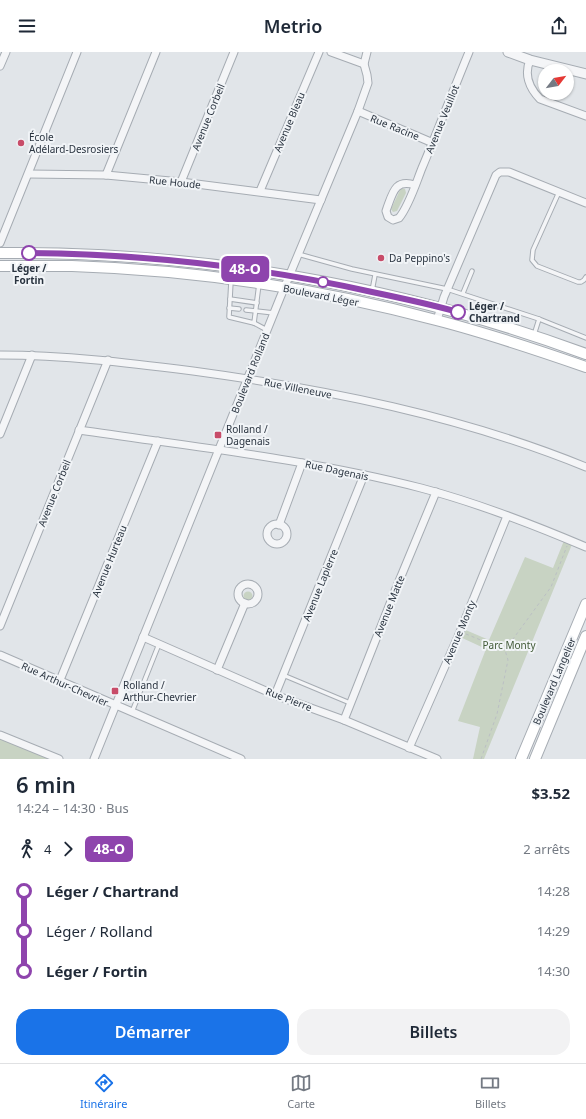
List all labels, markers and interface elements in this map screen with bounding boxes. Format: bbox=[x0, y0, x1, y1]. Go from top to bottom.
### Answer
text: Metrio bbox=[264, 14, 322, 38]
icon: menu bbox=[16, 15, 38, 37]
icon: share bbox=[548, 15, 570, 37]
north arrow bbox=[538, 64, 574, 100]
map controls bbox=[538, 64, 574, 100]
street label: Avenue Corbeil bbox=[188, 81, 228, 153]
street label: Avenue Veuillot bbox=[422, 82, 462, 155]
street label: Avenue Bleau bbox=[270, 90, 308, 154]
street label: Rue Racine bbox=[368, 111, 422, 143]
place label: École Adélard-Desrosiers bbox=[29, 130, 119, 156]
marker: École Adélard-Desrosiers bbox=[16, 138, 26, 148]
street label: Rue Houde bbox=[148, 172, 202, 192]
marker: Léger / Fortin bbox=[21, 245, 37, 261]
place label: Da Peppino's bbox=[389, 251, 450, 265]
marker: Da Peppino's bbox=[376, 253, 386, 263]
line badge: 48-O bbox=[217, 256, 273, 282]
text: 48-O bbox=[229, 259, 261, 278]
place label: Léger / Fortin bbox=[11, 261, 47, 287]
unlabelled marker bbox=[317, 276, 329, 288]
street label: Boulevard Léger bbox=[282, 281, 360, 309]
place label: Léger / Chartrand bbox=[469, 299, 520, 325]
marker: Léger / Chartrand bbox=[450, 304, 466, 320]
street label: Boulevard Rolland bbox=[227, 331, 273, 415]
street label: Rue Villeneuve bbox=[263, 375, 333, 401]
place label: Rolland / Dagenais bbox=[226, 422, 270, 448]
marker: Rolland / Dagenais bbox=[213, 430, 223, 440]
street label: Rue Dagenais bbox=[304, 456, 370, 484]
street label: Avenue Corbeil bbox=[34, 457, 74, 529]
street label: Avenue Hurteau bbox=[88, 523, 130, 599]
street label: Avenue Lapierre bbox=[299, 547, 341, 623]
street label: Avenue Matte bbox=[370, 573, 408, 639]
street label: Avenue Monty bbox=[439, 597, 479, 666]
street label: Boulevard Langelier bbox=[529, 635, 579, 727]
park label: Parc Monty bbox=[483, 638, 536, 652]
street label: Rue Arthur-Chevrier bbox=[19, 658, 111, 710]
place label: Rolland / Arthur-Chevrier bbox=[123, 678, 196, 704]
street label: Rue Pierre bbox=[264, 684, 315, 714]
marker: Rolland / Arthur-Chevrier bbox=[110, 686, 120, 696]
text: 6 min bbox=[16, 769, 76, 799]
text: $3.52 bbox=[531, 783, 570, 803]
text: 14:24 – 14:30 · Bus bbox=[16, 799, 129, 817]
icon: walk bbox=[16, 838, 38, 860]
icon: forward bbox=[57, 838, 79, 860]
text: 48-O bbox=[93, 839, 125, 858]
text: 4 bbox=[44, 840, 51, 858]
text: 2 arrêts bbox=[523, 840, 570, 858]
text: Léger / Chartrand bbox=[46, 881, 179, 901]
text: 14:28 bbox=[537, 882, 570, 900]
text: Léger / Rolland bbox=[46, 921, 153, 941]
text: 14:29 bbox=[537, 922, 570, 940]
text: Léger / Fortin bbox=[46, 961, 148, 981]
text: 14:30 bbox=[537, 962, 570, 980]
button: Démarrer bbox=[16, 1009, 289, 1055]
button: Billets bbox=[297, 1009, 570, 1055]
tab: Itinéraire bbox=[80, 1072, 127, 1111]
tab: Carte bbox=[287, 1072, 315, 1111]
tab: Billets bbox=[475, 1072, 506, 1111]

